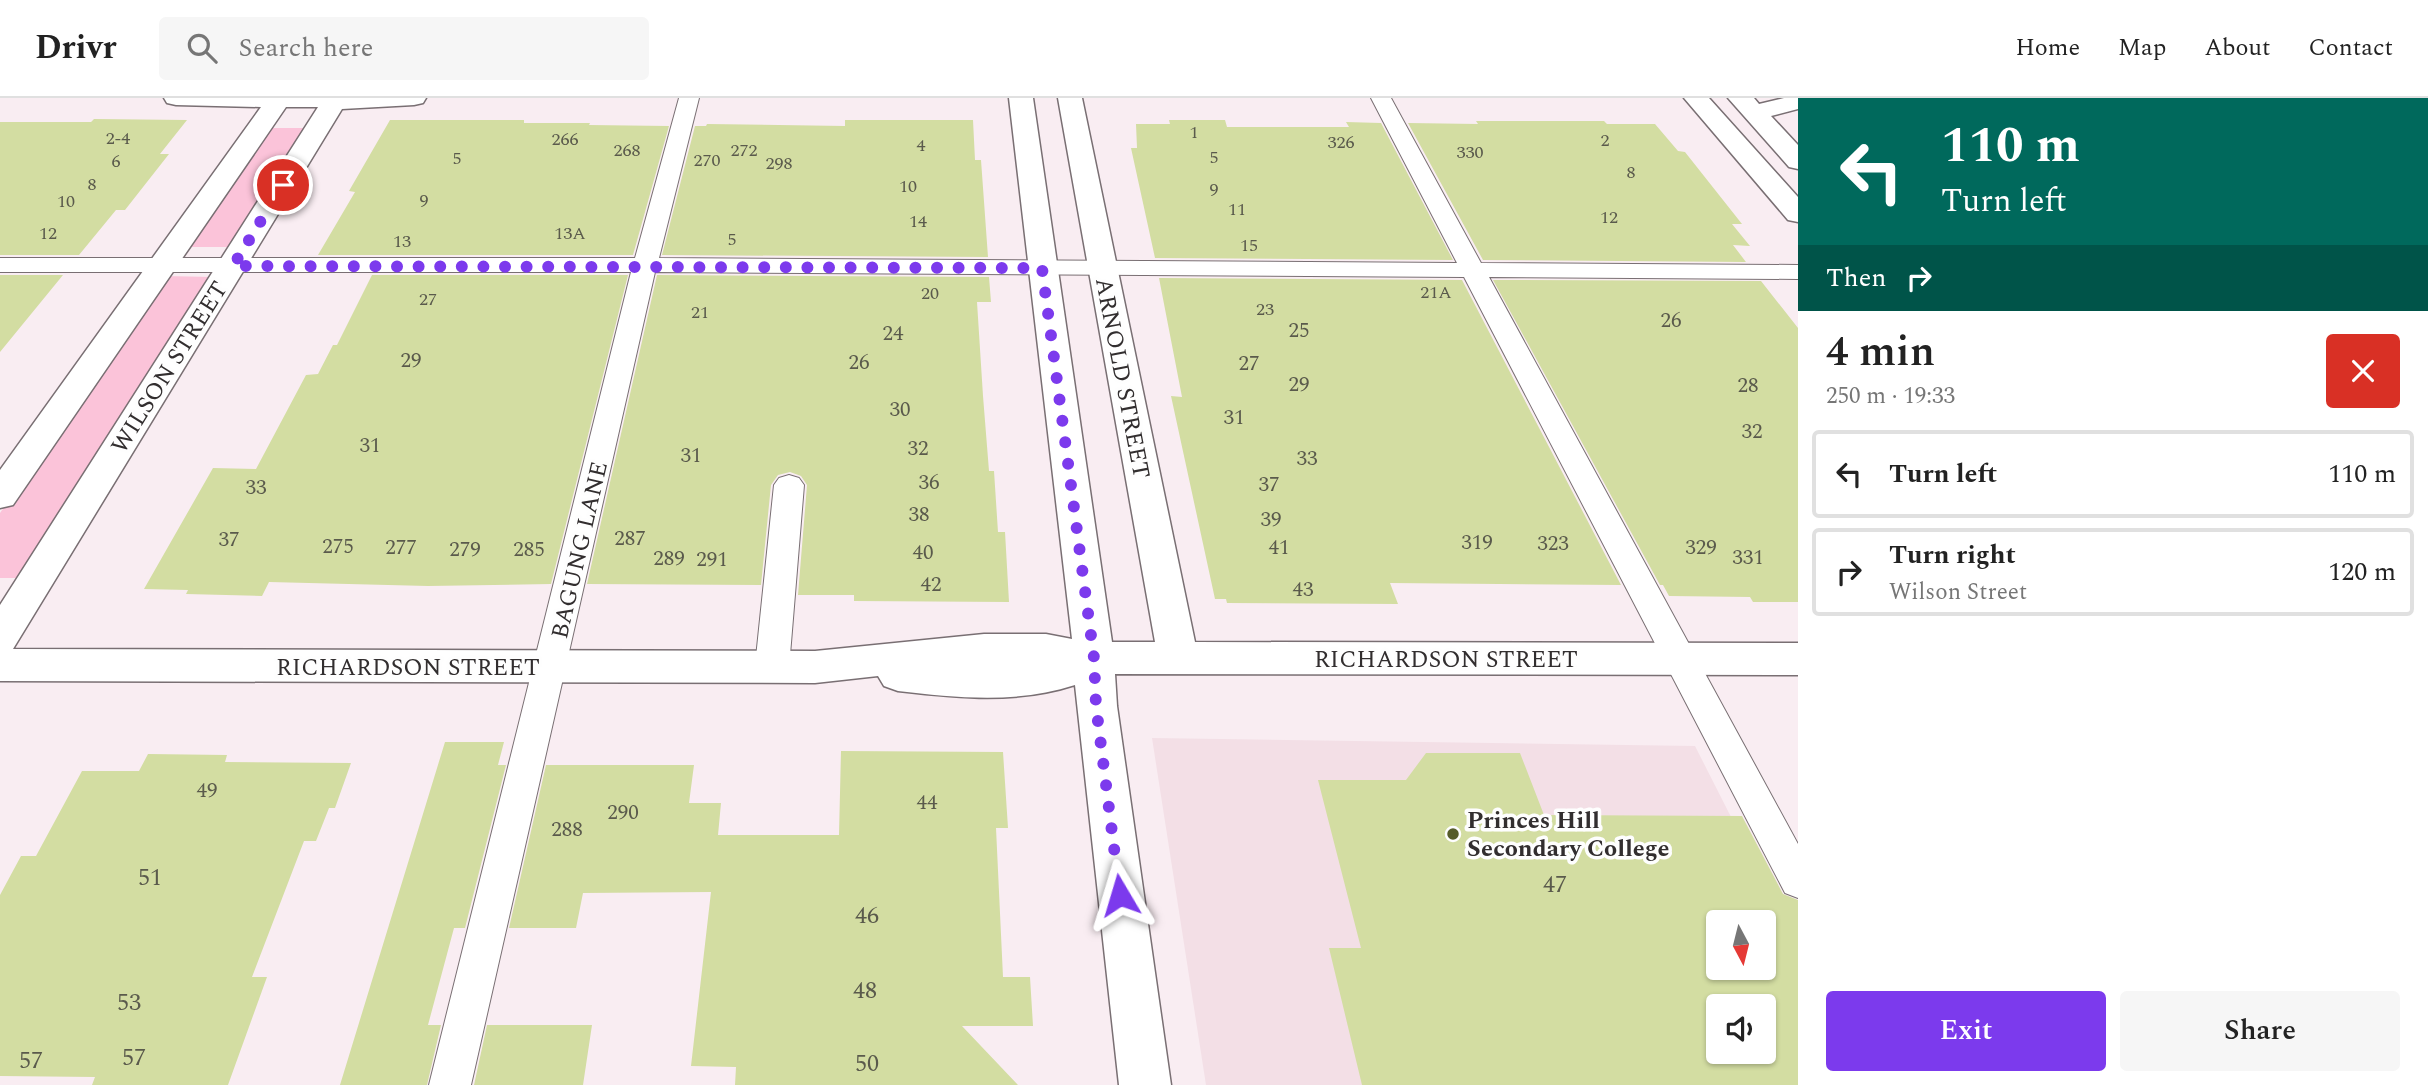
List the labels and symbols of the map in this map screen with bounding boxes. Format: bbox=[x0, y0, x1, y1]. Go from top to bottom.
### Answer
house number: 1 bbox=[1190, 119, 1199, 146]
house number: 2-4 bbox=[106, 125, 130, 152]
house number: 266 bbox=[552, 126, 579, 153]
house number: 2 bbox=[1601, 127, 1610, 154]
house number: 326 bbox=[1328, 129, 1355, 156]
house number: 4 bbox=[917, 132, 926, 159]
house number: 268 bbox=[614, 137, 641, 164]
house number: 272 bbox=[731, 137, 758, 164]
house number: 330 bbox=[1457, 139, 1484, 166]
house number: 5 bbox=[1210, 144, 1219, 171]
house number: 5 bbox=[453, 145, 462, 172]
house number: 270 bbox=[694, 147, 721, 174]
house number: 6 bbox=[112, 148, 121, 175]
house number: 298 bbox=[766, 150, 793, 177]
pin bbox=[253, 155, 313, 215]
house number: 8 bbox=[1627, 159, 1636, 186]
house number: 8 bbox=[88, 171, 97, 198]
house number: 10 bbox=[899, 173, 917, 200]
house number: 9 bbox=[1210, 176, 1219, 203]
house number: 9 bbox=[420, 187, 429, 214]
house number: 10 bbox=[57, 188, 75, 215]
house number: 11 bbox=[1228, 196, 1246, 223]
house number: 12 bbox=[1600, 204, 1618, 231]
house number: 14 bbox=[909, 208, 927, 235]
house number: 12 bbox=[39, 220, 57, 247]
house number: 13A bbox=[554, 220, 586, 247]
house number: 5 bbox=[728, 226, 737, 253]
house number: 13 bbox=[393, 228, 411, 255]
house number: 15 bbox=[1240, 232, 1258, 259]
street label: WILSON STREET bbox=[102, 274, 237, 461]
street label: ARNOLD STREET bbox=[1085, 275, 1159, 482]
house number: 21A bbox=[1420, 279, 1452, 306]
house number: 20 bbox=[921, 280, 939, 307]
house number: 27 bbox=[419, 286, 437, 313]
house number: 23 bbox=[1256, 296, 1274, 323]
house number: 21 bbox=[691, 299, 709, 326]
house number: 26 bbox=[1661, 305, 1682, 337]
house number: 25 bbox=[1289, 315, 1310, 347]
house number: 24 bbox=[883, 318, 904, 350]
house number: 29 bbox=[401, 345, 422, 377]
house number: 26 bbox=[849, 347, 870, 379]
house number: 27 bbox=[1239, 348, 1260, 380]
house number: 29 bbox=[1289, 369, 1310, 401]
house number: 28 bbox=[1738, 370, 1759, 402]
house number: 30 bbox=[890, 394, 911, 426]
house number: 31 bbox=[1224, 402, 1245, 434]
house number: 32 bbox=[1742, 416, 1763, 448]
house number: 31 bbox=[360, 430, 381, 462]
house number: 32 bbox=[908, 433, 929, 465]
house number: 31 bbox=[681, 440, 702, 472]
house number: 33 bbox=[1297, 443, 1318, 475]
street label: BAGUNG LANE bbox=[542, 458, 618, 643]
house number: 36 bbox=[919, 467, 940, 499]
house number: 37 bbox=[1259, 469, 1280, 501]
house number: 33 bbox=[246, 472, 267, 504]
house number: 38 bbox=[909, 499, 930, 531]
house number: 39 bbox=[1261, 504, 1282, 536]
house number: 287 bbox=[614, 523, 646, 555]
house number: 37 bbox=[219, 524, 240, 556]
house number: 319 bbox=[1461, 527, 1493, 559]
house number: 323 bbox=[1537, 528, 1569, 560]
house number: 275 bbox=[322, 531, 354, 563]
house number: 277 bbox=[385, 532, 417, 564]
house number: 41 bbox=[1269, 532, 1290, 564]
house number: 329 bbox=[1685, 532, 1717, 564]
house number: 279 bbox=[449, 534, 481, 566]
house number: 285 bbox=[513, 534, 545, 566]
house number: 40 bbox=[913, 537, 934, 569]
house number: 331 bbox=[1732, 542, 1764, 574]
house number: 289 bbox=[653, 543, 685, 575]
house number: 291 bbox=[696, 544, 728, 576]
house number: 42 bbox=[921, 569, 942, 601]
house number: 43 bbox=[1293, 574, 1314, 606]
street label: RICHARDSON STREET bbox=[1314, 642, 1578, 678]
street label: RICHARDSON STREET bbox=[276, 650, 540, 686]
house number: 49 bbox=[197, 775, 218, 807]
house number: 44 bbox=[917, 787, 938, 819]
house number: 290 bbox=[607, 797, 639, 829]
place label: Princes Hill Secondary College bbox=[1467, 803, 1670, 867]
house number: 288 bbox=[551, 814, 583, 846]
marker: Princes Hill Secondary College bbox=[1445, 826, 1461, 842]
position arrow bbox=[1083, 858, 1157, 932]
house number: 51 bbox=[138, 860, 162, 896]
house number: 47 bbox=[1543, 867, 1567, 903]
house number: 46 bbox=[855, 898, 879, 934]
north arrow bbox=[1706, 910, 1776, 980]
house number: 48 bbox=[853, 973, 877, 1009]
house number: 53 bbox=[117, 985, 141, 1021]
house number: 57 bbox=[122, 1040, 146, 1076]
house number: 57 bbox=[19, 1043, 43, 1079]
house number: 50 bbox=[855, 1046, 879, 1082]

